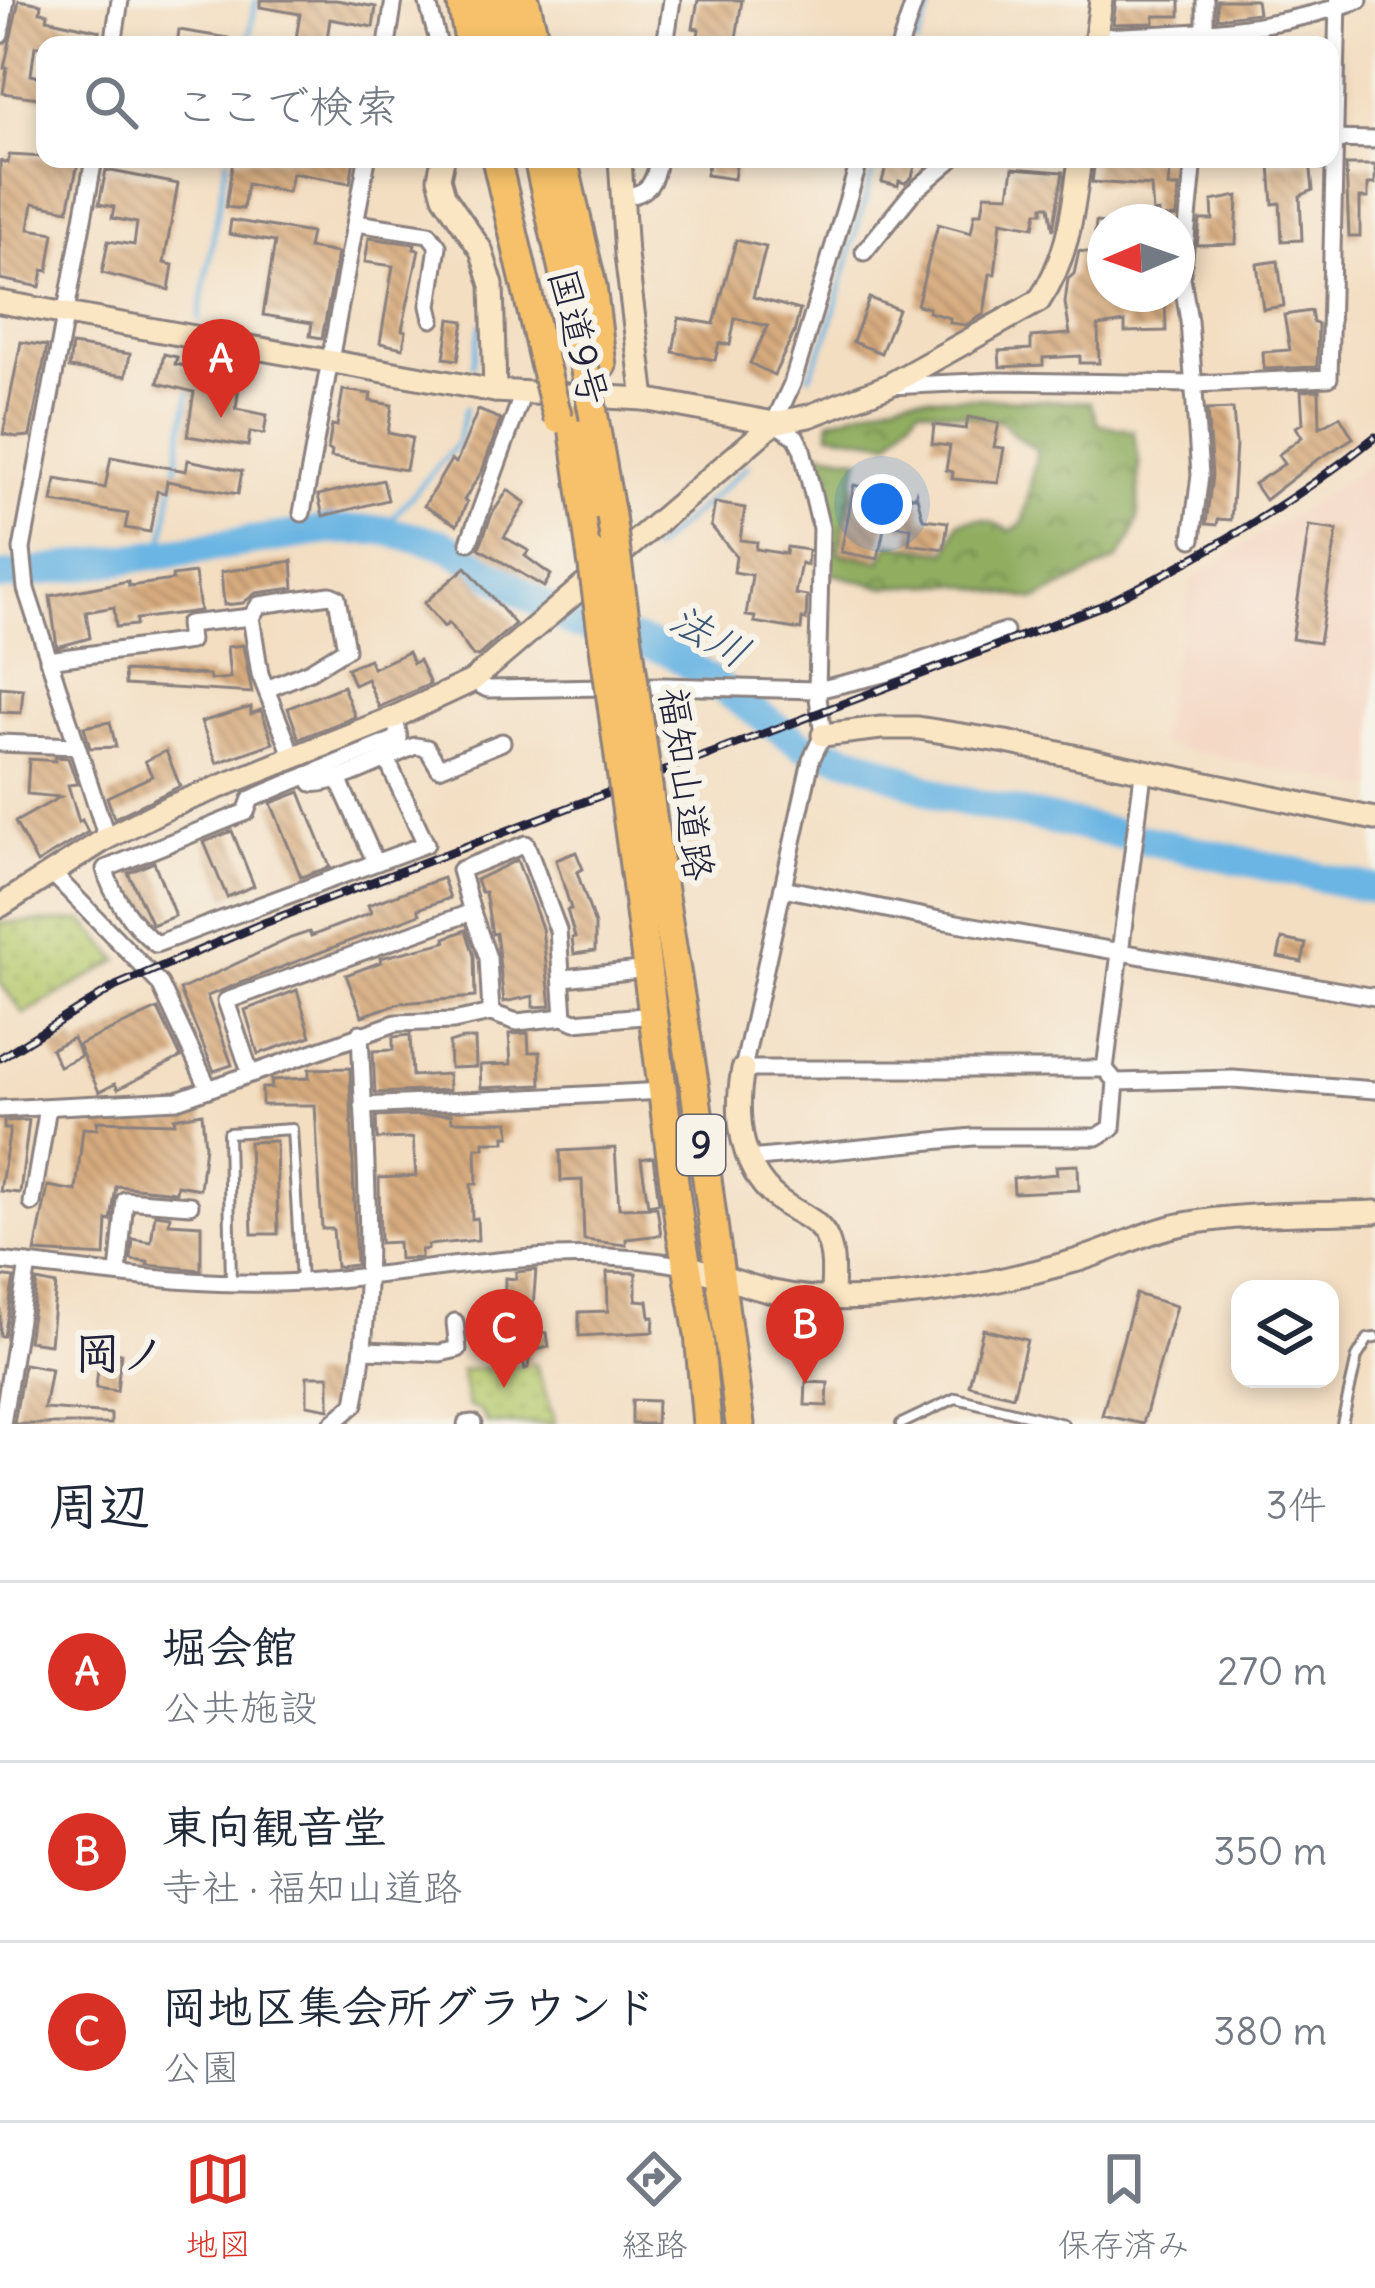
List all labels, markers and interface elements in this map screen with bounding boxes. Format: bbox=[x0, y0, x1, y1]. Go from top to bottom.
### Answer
search box bbox=[36, 36, 1339, 168]
icon: search bbox=[78, 69, 144, 135]
text: ここで検索 bbox=[174, 78, 399, 134]
north arrow bbox=[1087, 204, 1195, 312]
street label: 国道9号 bbox=[538, 264, 619, 411]
pin: A bbox=[182, 319, 260, 418]
your location bbox=[852, 474, 912, 534]
water label: 法川 bbox=[661, 591, 759, 679]
street label: 福知山道路 bbox=[649, 684, 724, 884]
road number: 9 bbox=[677, 1115, 725, 1175]
map controls bbox=[1231, 1280, 1339, 1388]
button: layers bbox=[1231, 1280, 1339, 1388]
pin: B bbox=[766, 1285, 844, 1384]
pin: C bbox=[465, 1289, 543, 1388]
district label: 岡ノ bbox=[75, 1325, 165, 1381]
text: 周辺 bbox=[48, 1474, 150, 1538]
text: 3件 bbox=[1266, 1481, 1327, 1530]
text: 堀会館 bbox=[162, 1619, 297, 1675]
text: A bbox=[74, 1647, 100, 1696]
text: 270 m bbox=[1217, 1647, 1327, 1696]
text: 公共施設 bbox=[162, 1683, 318, 1732]
text: 東向観音堂 bbox=[162, 1799, 387, 1855]
text: B bbox=[74, 1827, 100, 1876]
text: 350 m bbox=[1213, 1827, 1327, 1876]
text: 寺社 · 福知山道路 bbox=[162, 1863, 462, 1912]
text: 岡地区集会所グラウンド bbox=[162, 1979, 657, 2035]
text: C bbox=[74, 2007, 100, 2056]
text: 380 m bbox=[1213, 2007, 1327, 2056]
text: 公園 bbox=[162, 2043, 240, 2092]
tab: 地図 bbox=[185, 2146, 251, 2266]
tab: 経路 bbox=[621, 2146, 687, 2266]
tab: 保存済み bbox=[1058, 2146, 1190, 2266]

